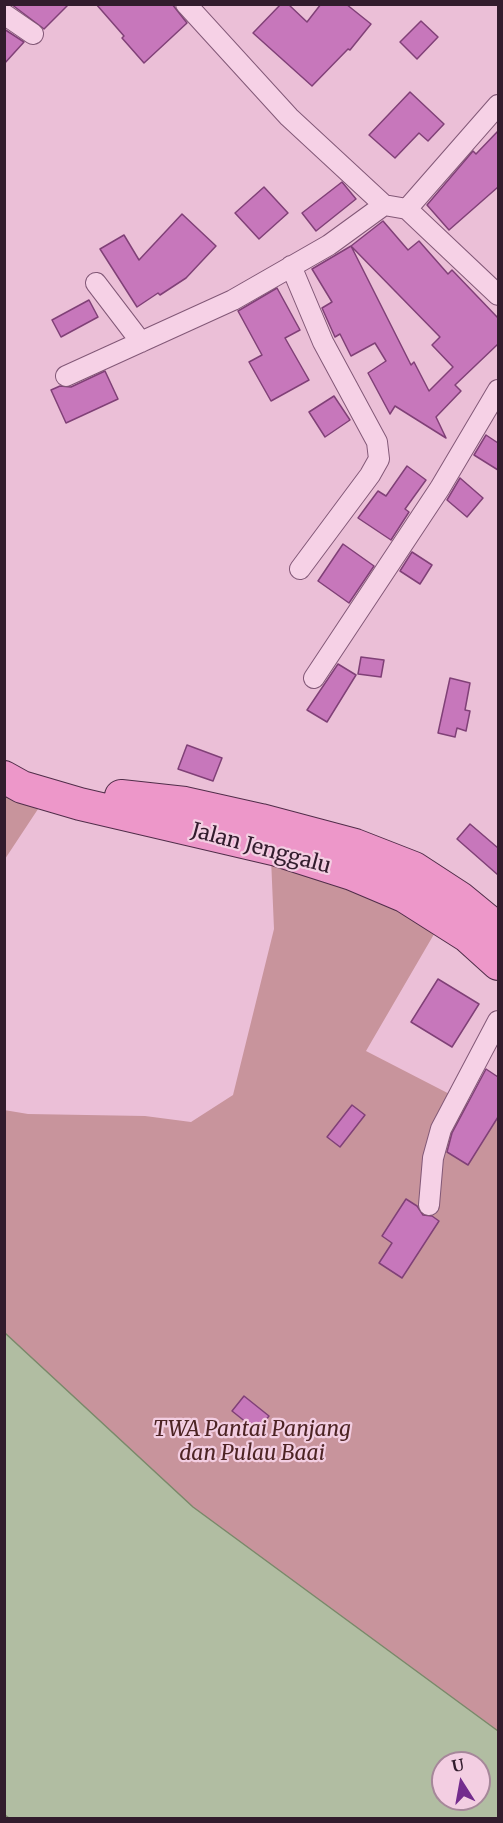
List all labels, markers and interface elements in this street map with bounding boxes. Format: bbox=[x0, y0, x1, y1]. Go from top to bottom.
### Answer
street label: Jalan Jenggalu bbox=[188, 818, 334, 880]
park label: TWA Pantai Panjang dan Pulau Baai bbox=[153, 1417, 351, 1467]
north arrow bbox=[431, 1751, 491, 1811]
text: U bbox=[450, 1754, 466, 1776]

